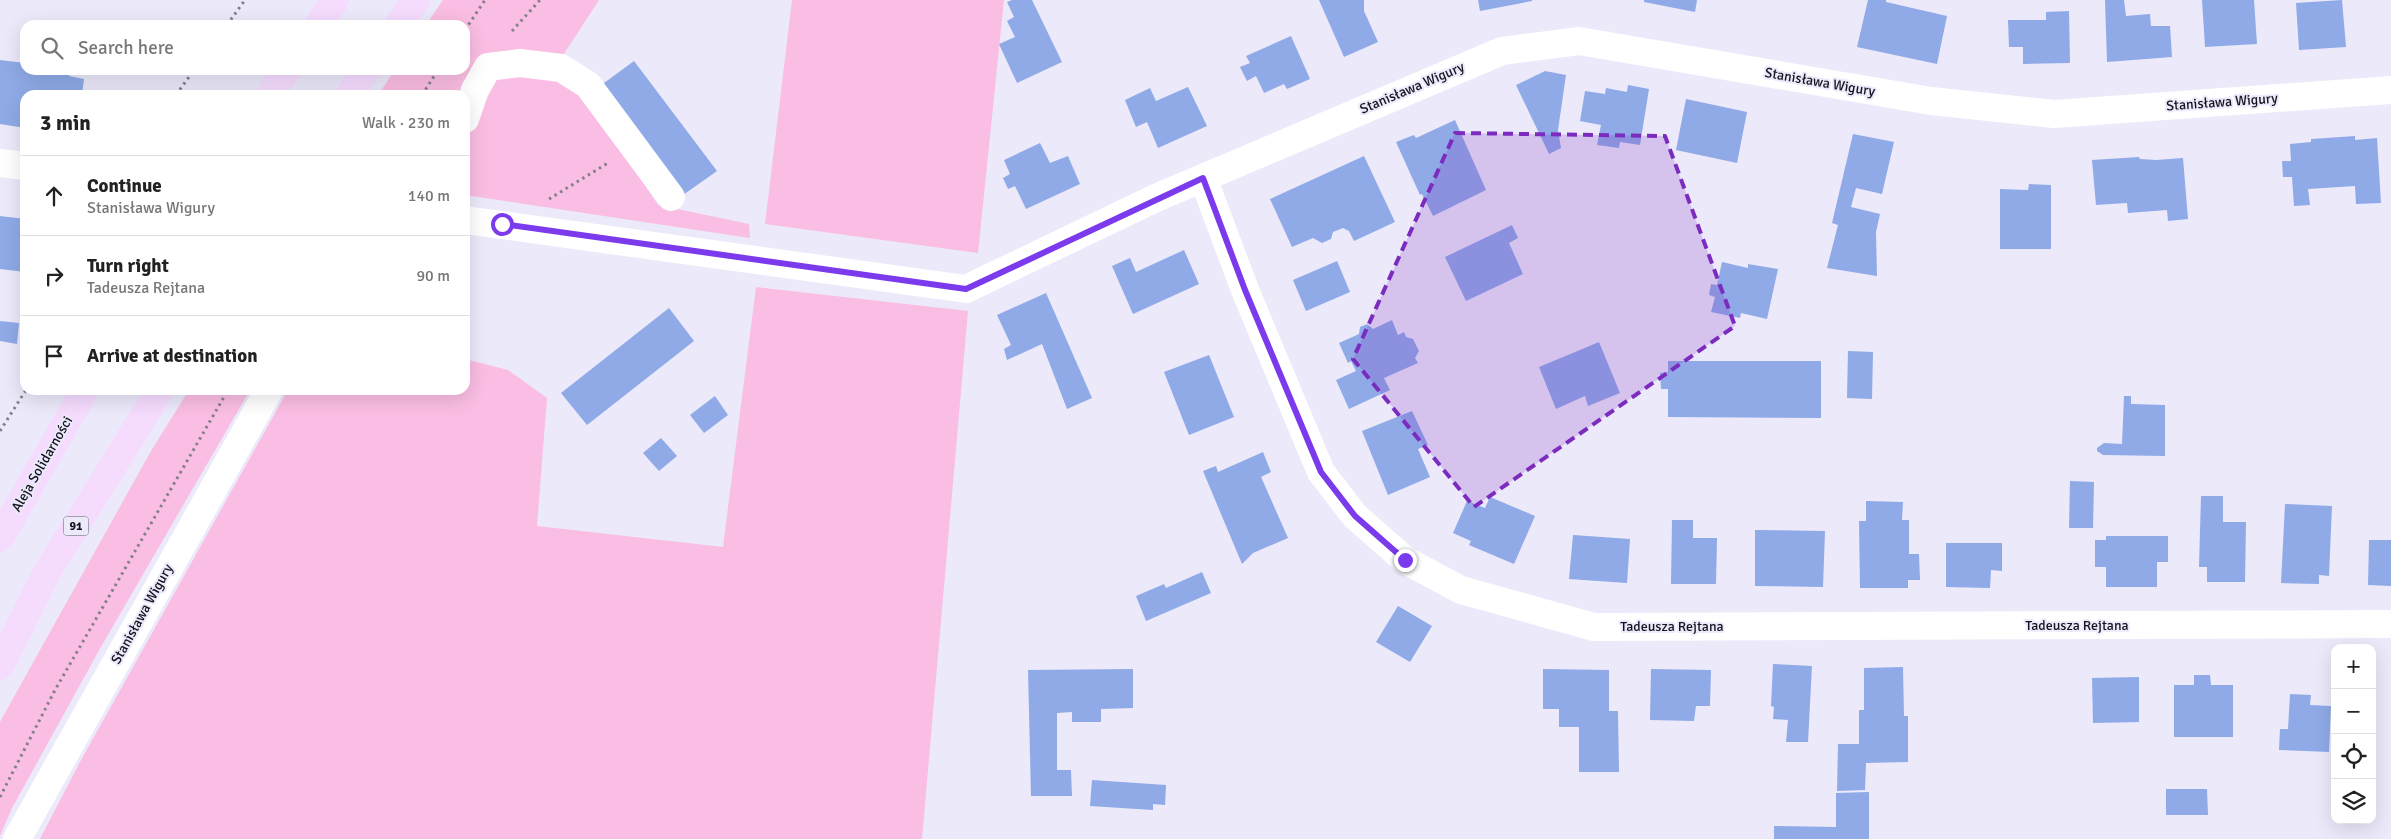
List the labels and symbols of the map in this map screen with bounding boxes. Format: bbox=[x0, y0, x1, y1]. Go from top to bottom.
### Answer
street label: Stanisława Wigury bbox=[1357, 58, 1467, 118]
street label: Stanisława Wigury bbox=[1763, 64, 1877, 100]
street label: Stanisława Wigury bbox=[2166, 90, 2279, 114]
route start bbox=[491, 213, 514, 236]
street label: Aleja Solidarności bbox=[8, 413, 76, 515]
road number: 91 bbox=[64, 516, 88, 536]
route end bbox=[1394, 549, 1417, 572]
street label: Stanisława Wigury bbox=[107, 561, 177, 667]
street label: Tadeusza Rejtana bbox=[2025, 617, 2129, 634]
street label: Tadeusza Rejtana bbox=[1620, 618, 1724, 635]

